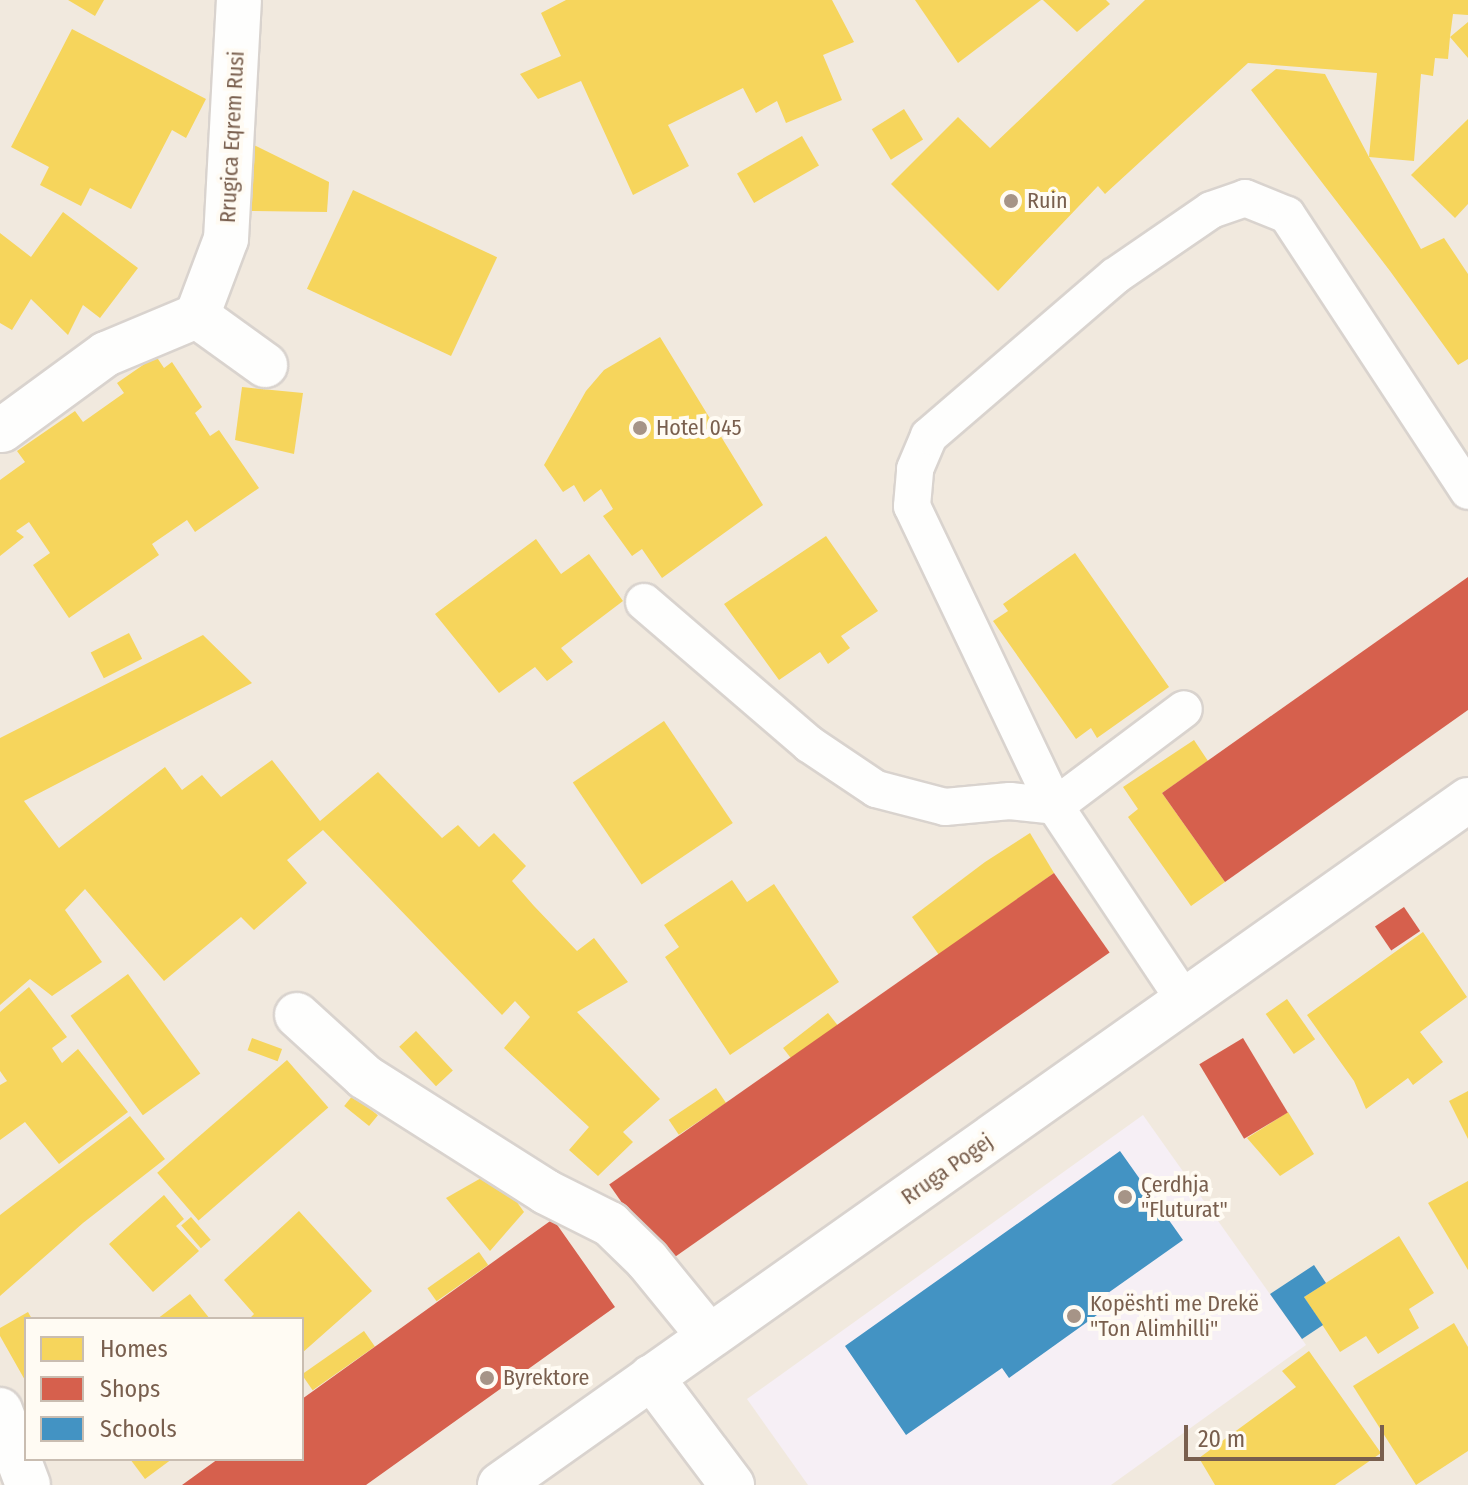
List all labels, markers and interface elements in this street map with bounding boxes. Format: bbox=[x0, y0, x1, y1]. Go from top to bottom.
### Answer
street label: Rrugica Eqrem Rusi bbox=[214, 50, 250, 224]
place label: Ruin bbox=[1027, 188, 1068, 214]
marker: Ruin bbox=[1002, 192, 1020, 210]
place label: Hotel 045 bbox=[656, 415, 742, 441]
marker: Hotel 045 bbox=[631, 419, 649, 437]
street label: Rruga Pogej bbox=[896, 1128, 998, 1210]
place label: Çerdhja "Fluturat" bbox=[1141, 1171, 1228, 1222]
marker: Çerdhja "Fluturat" bbox=[1116, 1188, 1134, 1206]
place label: Kopështi me Drekë "Ton Alimhilli" bbox=[1090, 1290, 1259, 1342]
marker: Kopështi me Drekë "Ton Alimhilli" bbox=[1065, 1307, 1083, 1325]
legend bbox=[24, 1317, 304, 1461]
text: Homes bbox=[100, 1335, 168, 1363]
place label: Byrektore bbox=[503, 1365, 589, 1391]
marker: Byrektore bbox=[478, 1369, 496, 1387]
text: Shops bbox=[100, 1375, 160, 1403]
scale bar bbox=[1188, 1409, 1388, 1459]
text: Schools bbox=[100, 1415, 177, 1443]
text: 20 m bbox=[1198, 1425, 1245, 1453]

